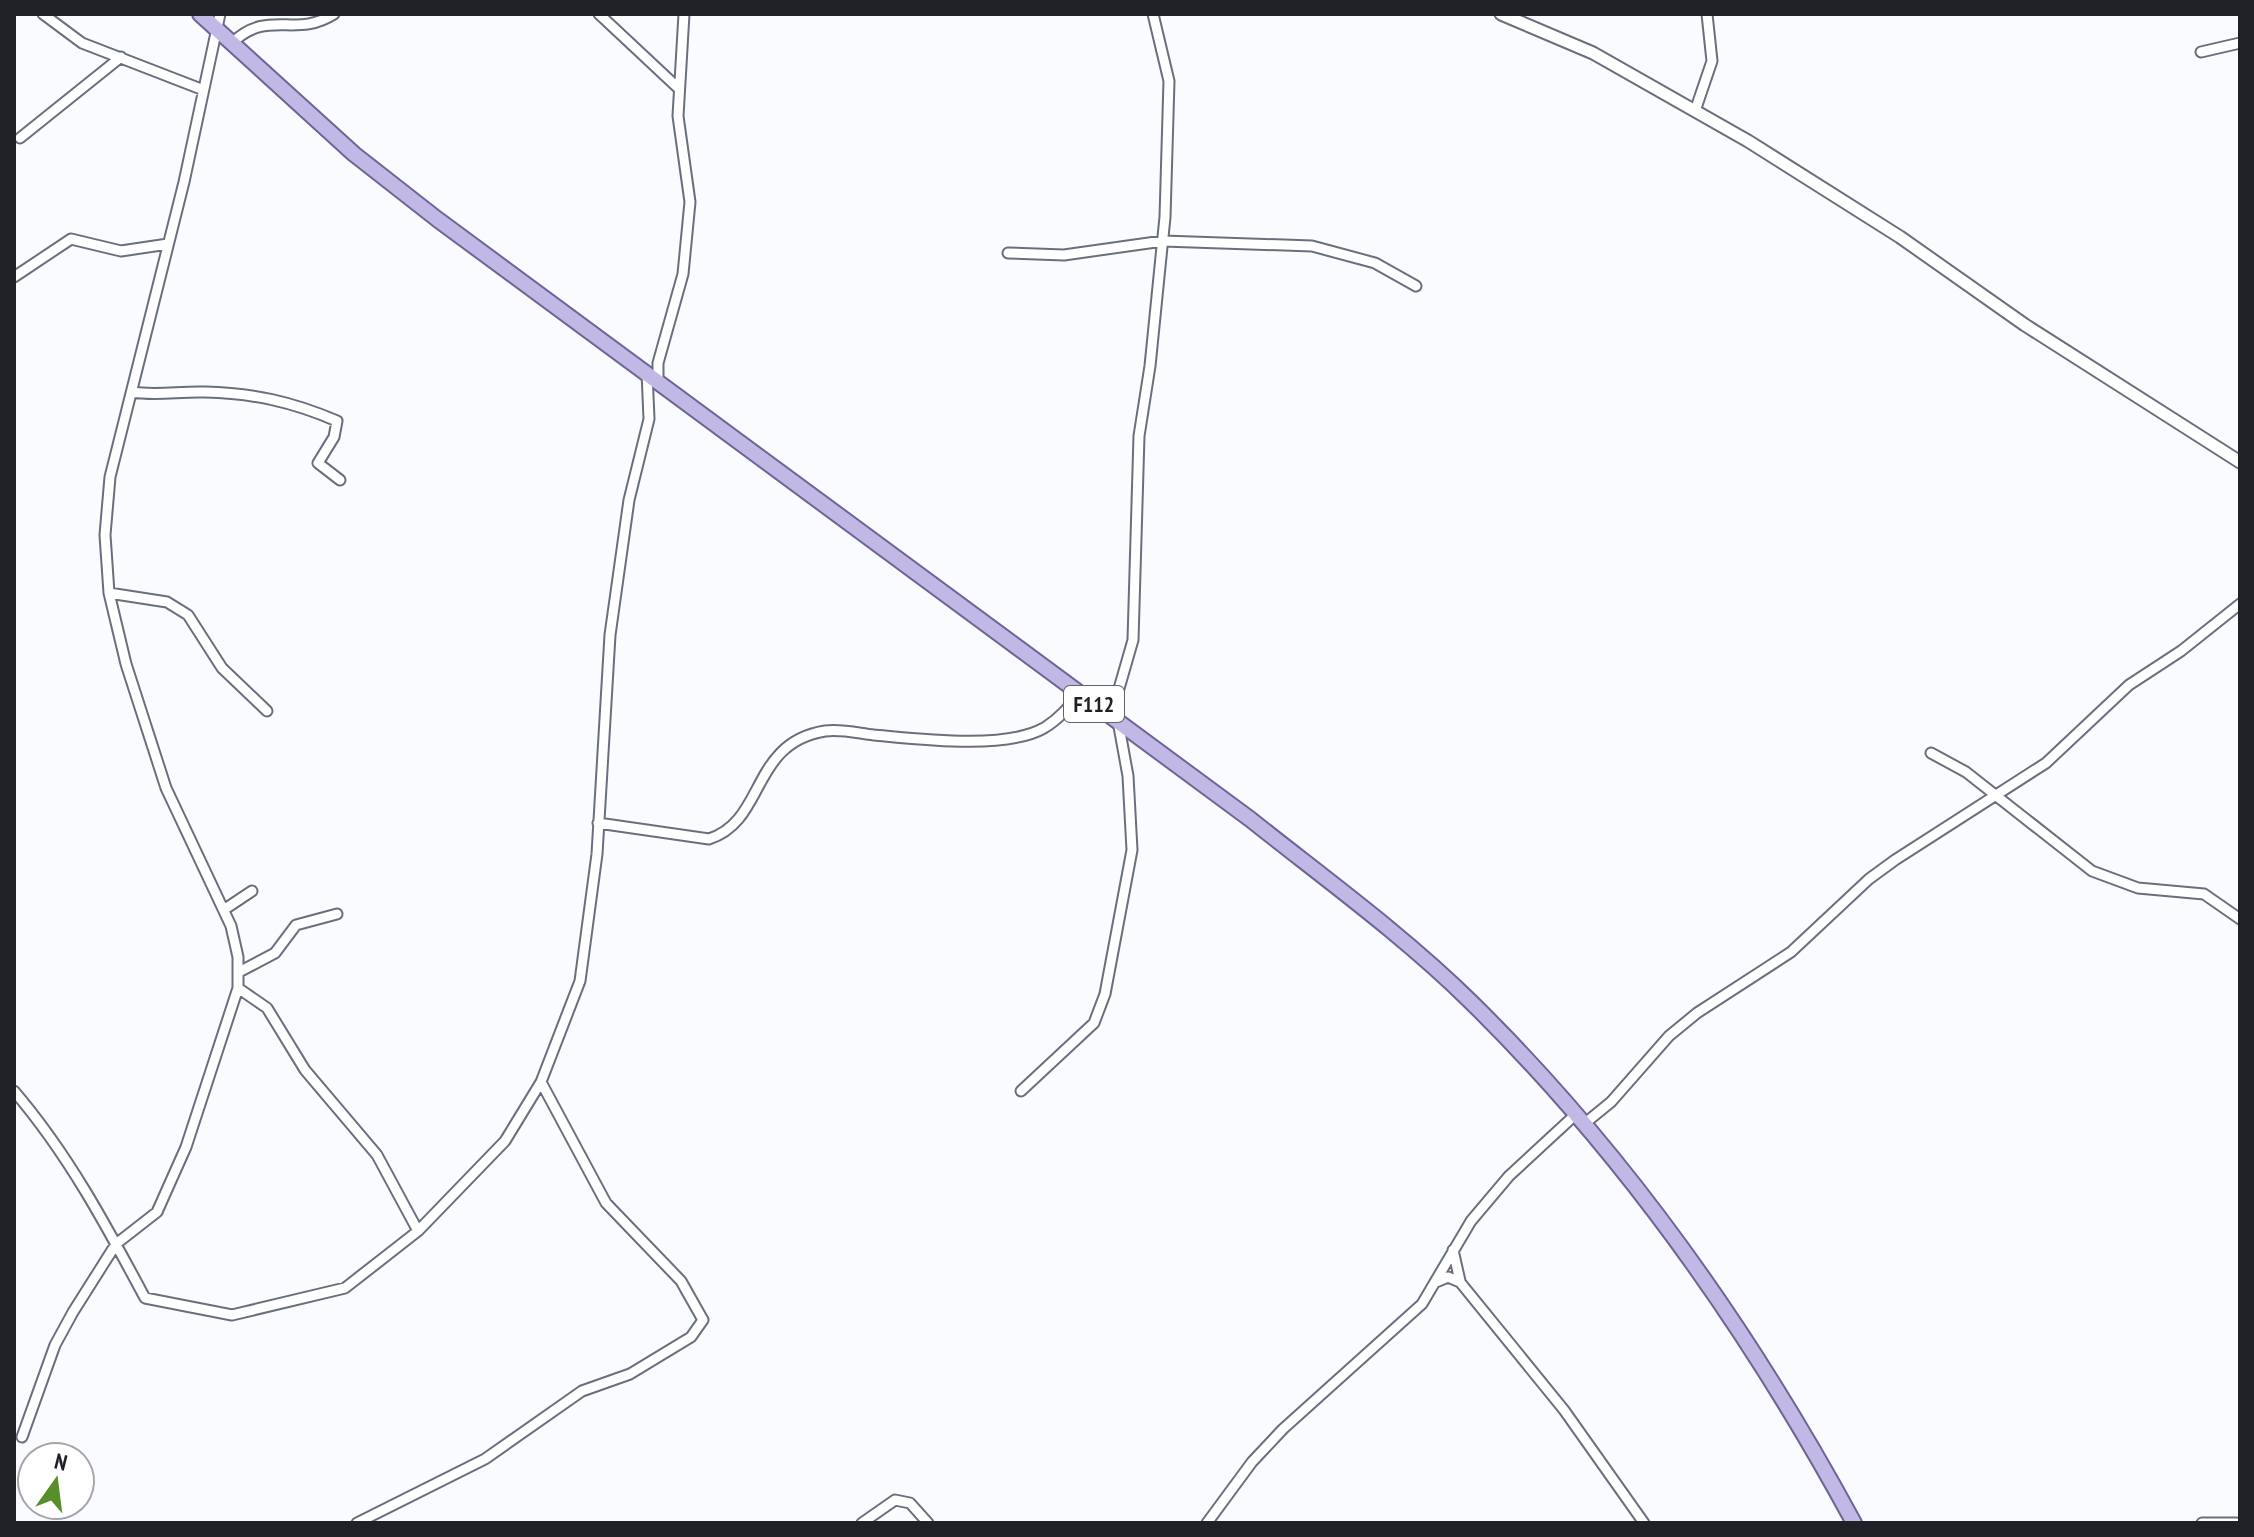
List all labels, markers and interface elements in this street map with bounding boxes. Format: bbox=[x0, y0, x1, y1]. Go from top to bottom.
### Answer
road number: F112 bbox=[1064, 686, 1124, 722]
north arrow bbox=[16, 1441, 96, 1521]
text: N bbox=[52, 1447, 70, 1477]

